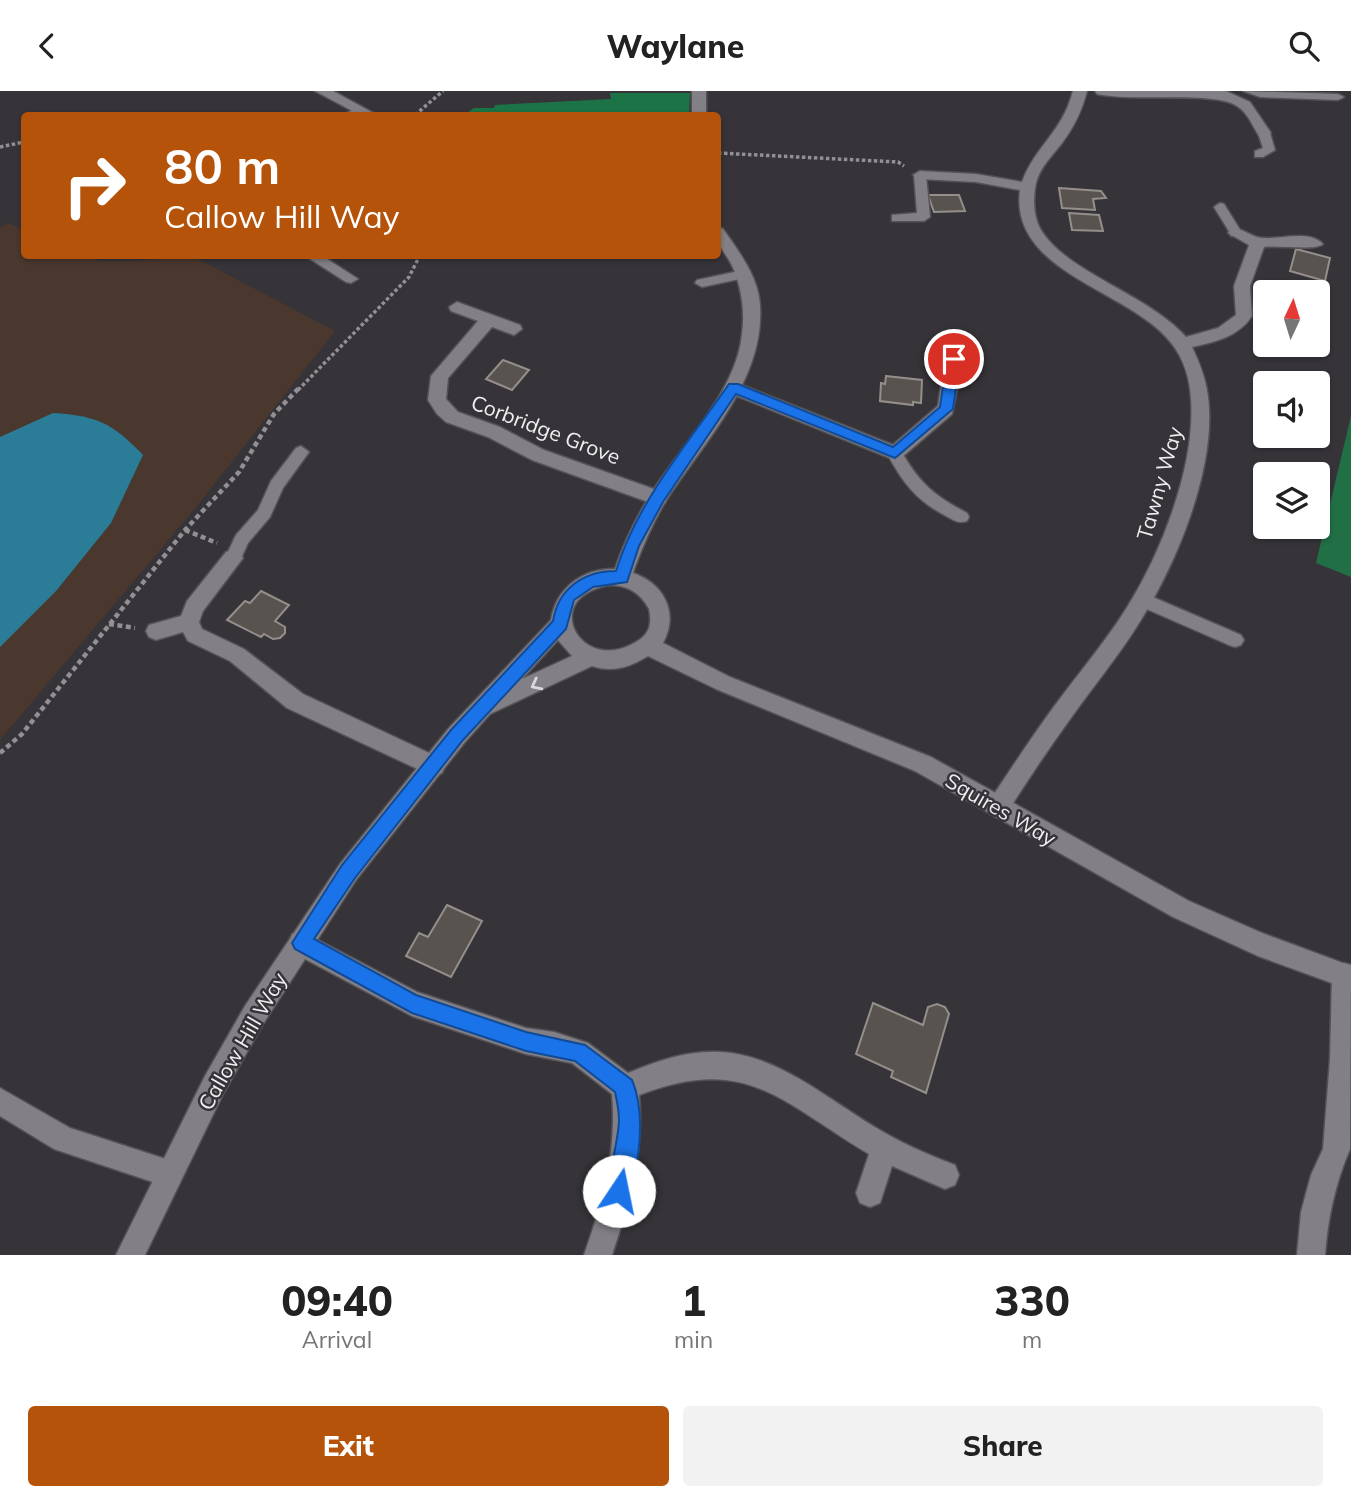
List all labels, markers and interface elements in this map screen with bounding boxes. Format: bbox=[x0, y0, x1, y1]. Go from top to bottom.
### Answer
text: Waylane bbox=[607, 26, 744, 66]
icon: back bbox=[28, 27, 66, 65]
icon: search bbox=[1285, 27, 1323, 65]
text: 80 m bbox=[164, 135, 280, 196]
icon: right bbox=[49, 140, 140, 231]
text: Callow Hill Way bbox=[164, 196, 400, 236]
north arrow bbox=[1253, 280, 1330, 357]
map controls bbox=[1253, 280, 1330, 539]
pin bbox=[924, 329, 984, 389]
icon: arrive bbox=[935, 340, 973, 378]
button: sound bbox=[1253, 371, 1330, 448]
street label: Corbridge Grove bbox=[468, 389, 624, 469]
street label: Tawny Way bbox=[1130, 423, 1188, 543]
button: layers bbox=[1253, 462, 1330, 539]
one-way arrow bbox=[531, 676, 543, 690]
street label: Squires Way bbox=[941, 767, 1061, 851]
street label: Callow Hill Way bbox=[192, 968, 292, 1114]
position arrow bbox=[582, 1154, 656, 1228]
text: 09:40 bbox=[281, 1274, 393, 1327]
text: 1 bbox=[681, 1274, 706, 1327]
text: 330 bbox=[994, 1274, 1070, 1327]
text: Arrival bbox=[302, 1325, 372, 1354]
text: min bbox=[674, 1325, 713, 1354]
text: m bbox=[1022, 1325, 1042, 1354]
button: Exit bbox=[28, 1406, 669, 1486]
button: Share bbox=[683, 1406, 1323, 1486]

